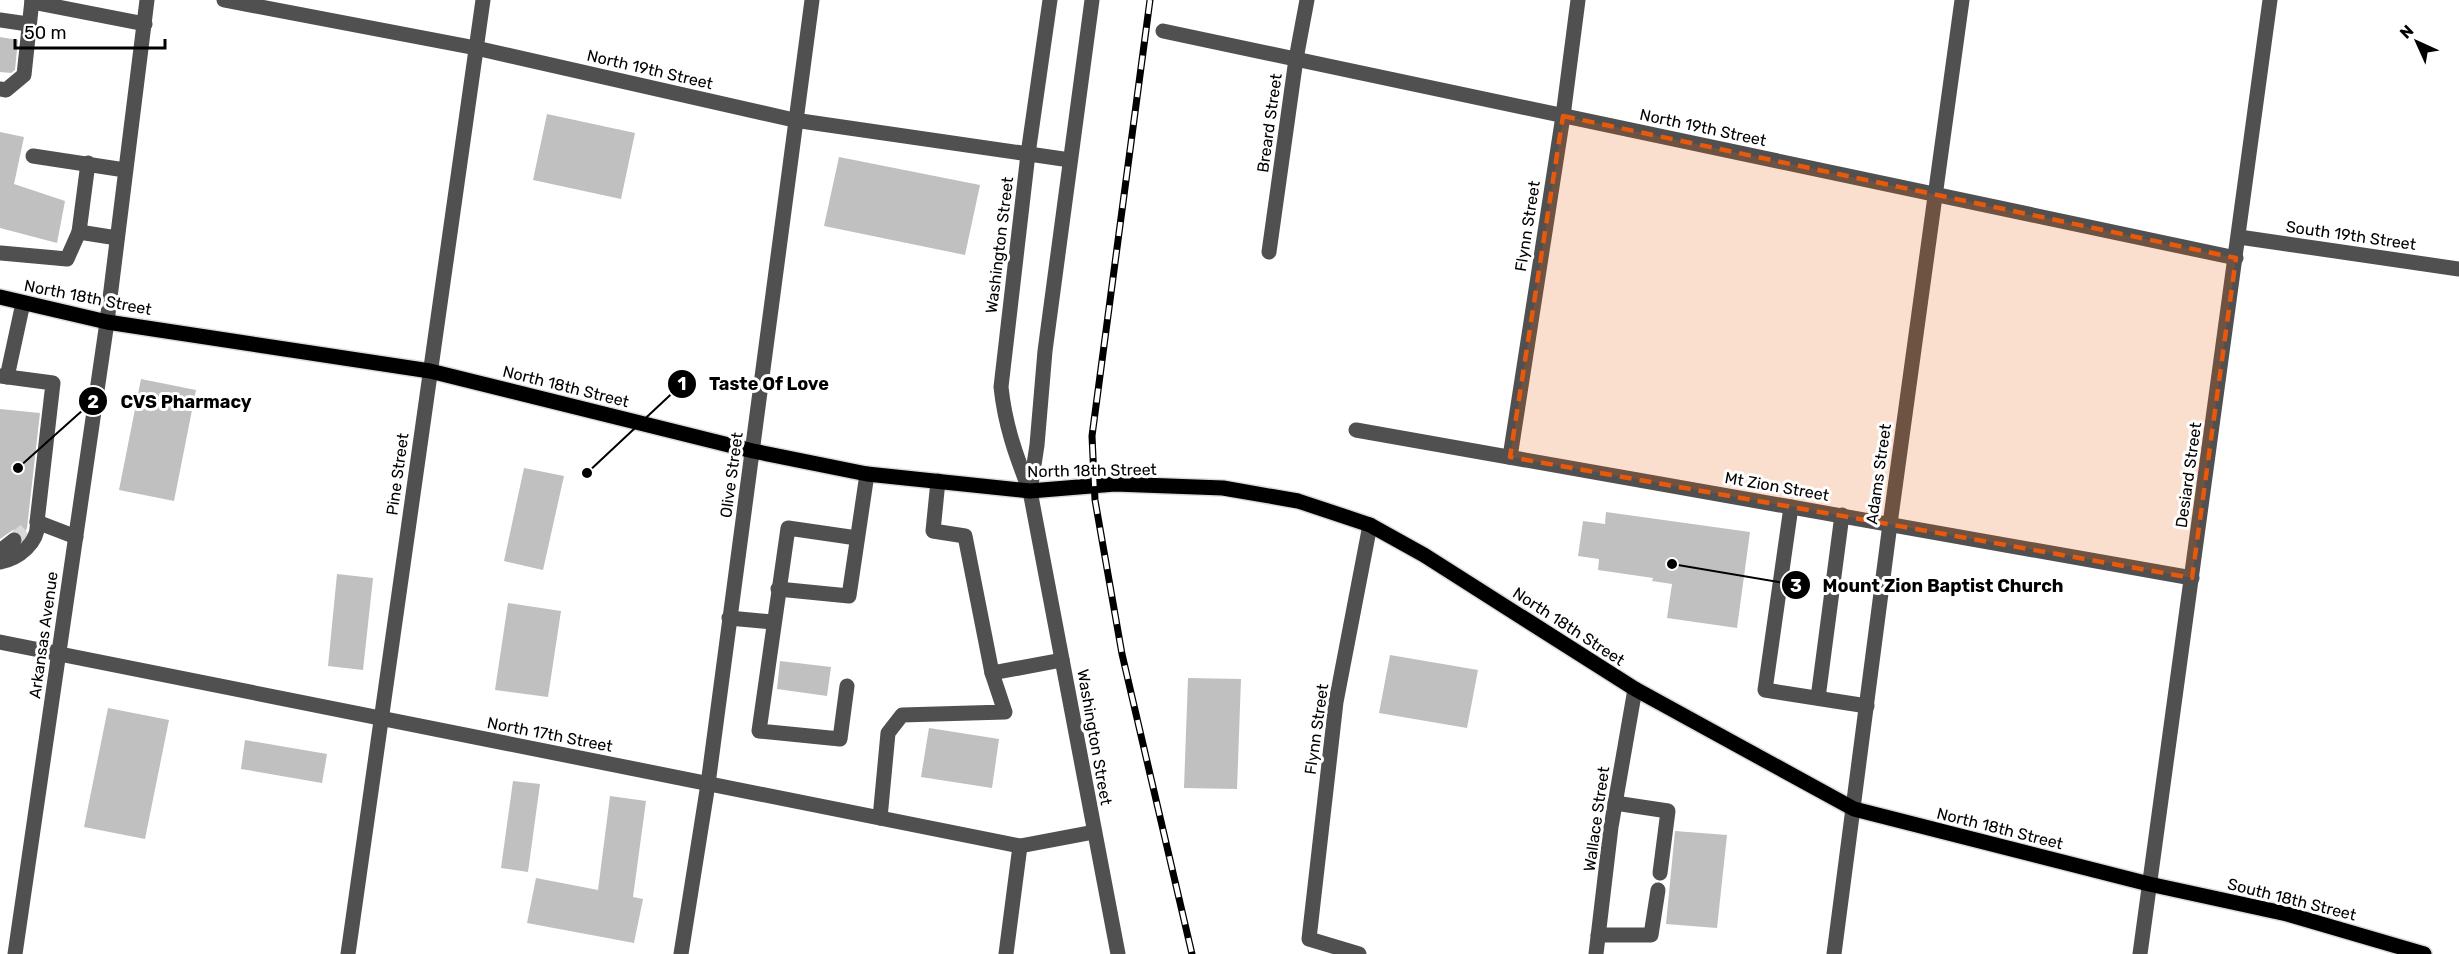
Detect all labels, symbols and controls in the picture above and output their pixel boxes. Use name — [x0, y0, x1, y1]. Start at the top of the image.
scale bar — [15, 12, 165, 50]
north arrow — [2387, 12, 2447, 72]
text: N — [2396, 21, 2418, 43]
text: 50 m — [24, 22, 67, 44]
street label: North 19th Street — [585, 46, 715, 93]
street label: Breard Street — [1253, 72, 1286, 174]
street label: North 19th Street — [1638, 105, 1768, 150]
street label: Washington Street — [982, 176, 1017, 315]
street label: Flynn Street — [1511, 179, 1544, 273]
street label: South 19th Street — [2285, 217, 2417, 254]
street label: North 18th Street — [23, 276, 153, 319]
street label: North 18th Street — [501, 362, 631, 411]
callout: Taste Of Love — [667, 366, 842, 402]
text: 1 — [678, 373, 686, 395]
text: Taste Of Love — [709, 373, 829, 395]
callout: CVS Pharmacy — [78, 383, 263, 419]
text: 2 — [87, 391, 99, 413]
text: CVS Pharmacy — [121, 391, 252, 413]
street label: Desiard Street — [2172, 421, 2205, 529]
street label: Adams Street — [1862, 422, 1895, 526]
street label: Olive Street — [716, 431, 747, 519]
street label: Pine Street — [382, 432, 413, 516]
street label: North 18th Street — [1027, 460, 1157, 481]
street label: Mt Zion Street — [1723, 468, 1830, 505]
callout: Mount Zion Baptist Church — [1781, 567, 2076, 603]
street label: Arkansas Avenue — [25, 570, 62, 700]
text: 3 — [1790, 575, 1802, 597]
text: Mount Zion Baptist Church — [1823, 575, 2064, 597]
street label: North 18th Street — [1509, 583, 1628, 670]
street label: Washington Street — [1073, 668, 1116, 807]
street label: Flynn Street — [1301, 682, 1332, 776]
street label: North 17th Street — [485, 713, 614, 756]
street label: Wallace Street — [1580, 765, 1613, 873]
street label: North 18th Street — [1935, 804, 2065, 853]
street label: South 18th Street — [2226, 874, 2358, 925]

